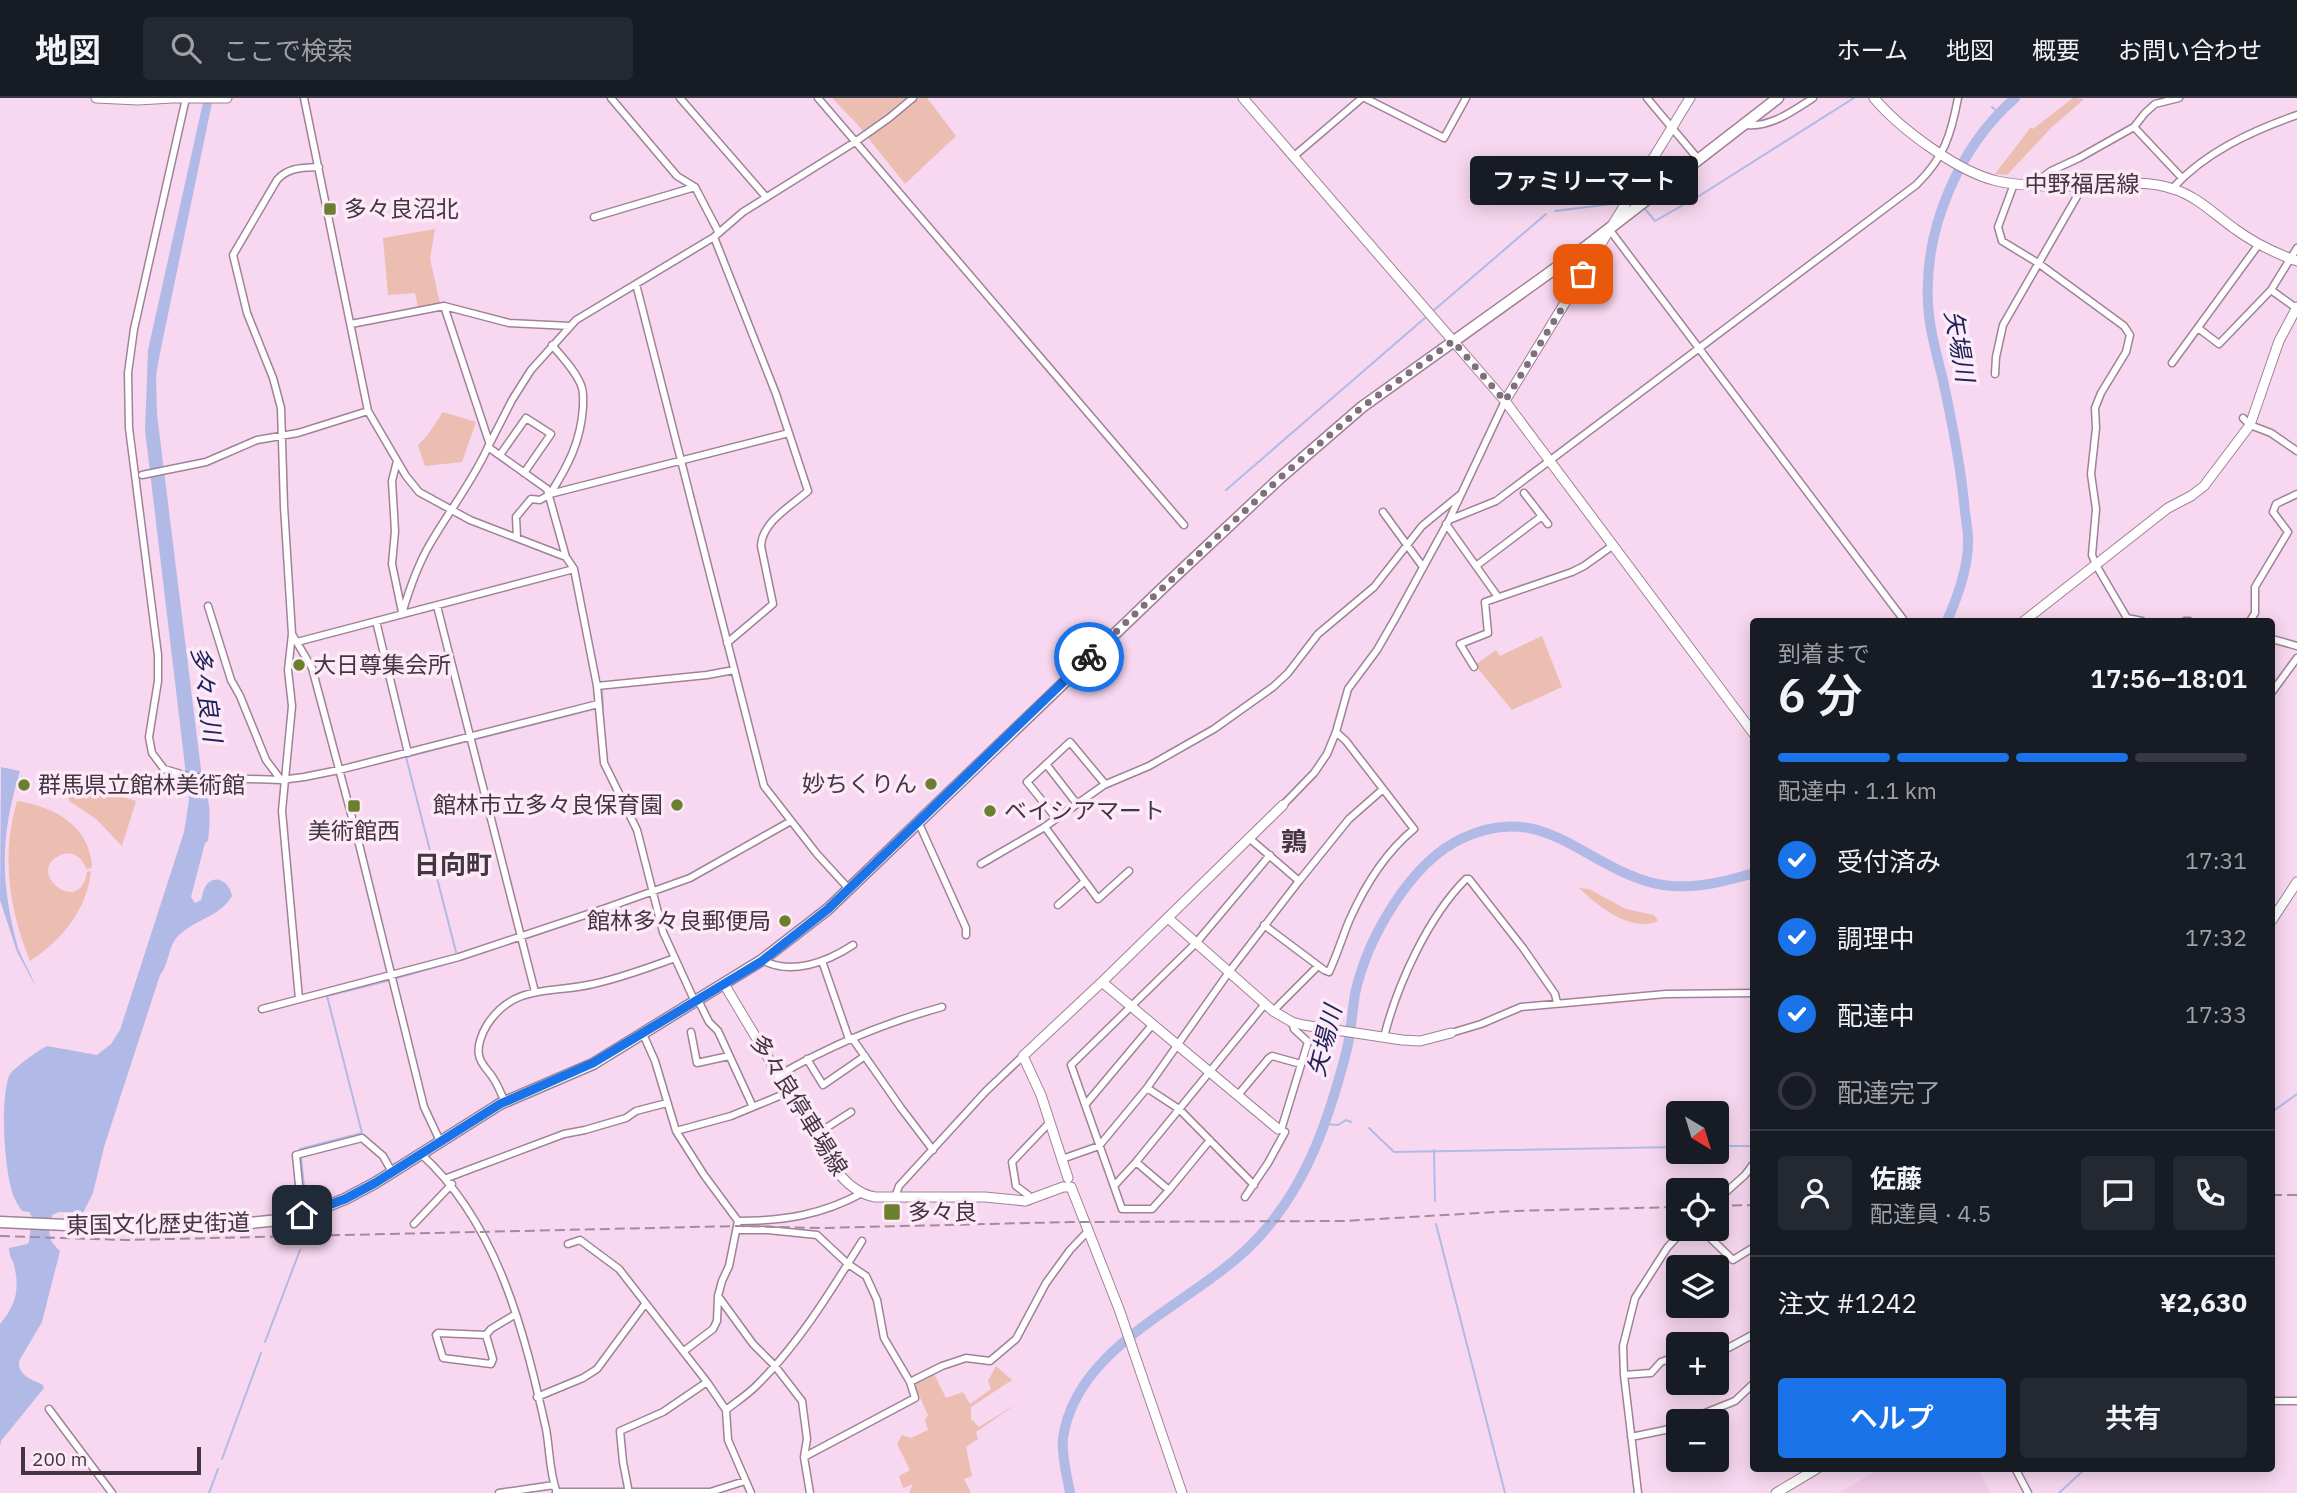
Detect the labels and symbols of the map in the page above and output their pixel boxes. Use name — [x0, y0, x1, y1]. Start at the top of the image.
callout: ファミリーマート — [1469, 155, 1697, 204]
street label: 中野福居線 — [2025, 168, 2140, 198]
place label: 多々良沼北 — [344, 193, 459, 223]
marker: 多々良沼北 — [322, 201, 338, 217]
pin — [1553, 244, 1613, 304]
water label: 矢場川 — [1938, 308, 1983, 387]
courier — [1054, 622, 1124, 692]
water label: 多々良川 — [184, 644, 230, 747]
place label: 大日尊集会所 — [313, 649, 451, 679]
marker: 大日尊集会所 — [291, 657, 307, 673]
place label: 妙ちくりん — [802, 768, 917, 798]
place label: 群馬県立館林美術館 — [38, 769, 245, 799]
marker: 妙ちくりん — [923, 776, 939, 792]
marker: 群馬県立館林美術館 — [16, 777, 32, 793]
place label: 館林市立多々良保育園 — [433, 789, 663, 819]
place label: ベイシアマート — [1004, 795, 1165, 825]
marker: 館林市立多々良保育園 — [669, 797, 685, 813]
marker: 美術館西 — [346, 798, 362, 814]
marker: ベイシアマート — [982, 803, 998, 819]
place label: 美術館西 — [308, 815, 400, 845]
district label: 鶉 — [1281, 824, 1307, 858]
district label: 日向町 — [414, 847, 492, 881]
place label: 館林多々良郵便局 — [587, 905, 771, 935]
marker: 館林多々良郵便局 — [777, 913, 793, 929]
water label: 矢場川 — [1300, 999, 1349, 1080]
street label: 多々良停車場線 — [744, 1028, 855, 1181]
north arrow — [1666, 1101, 1729, 1164]
pin — [272, 1185, 332, 1245]
place label: 多々良 — [908, 1196, 977, 1226]
marker: 多々良 — [882, 1202, 902, 1222]
street label: 東国文化歴史街道 — [66, 1206, 250, 1240]
scale bar — [21, 1444, 201, 1476]

